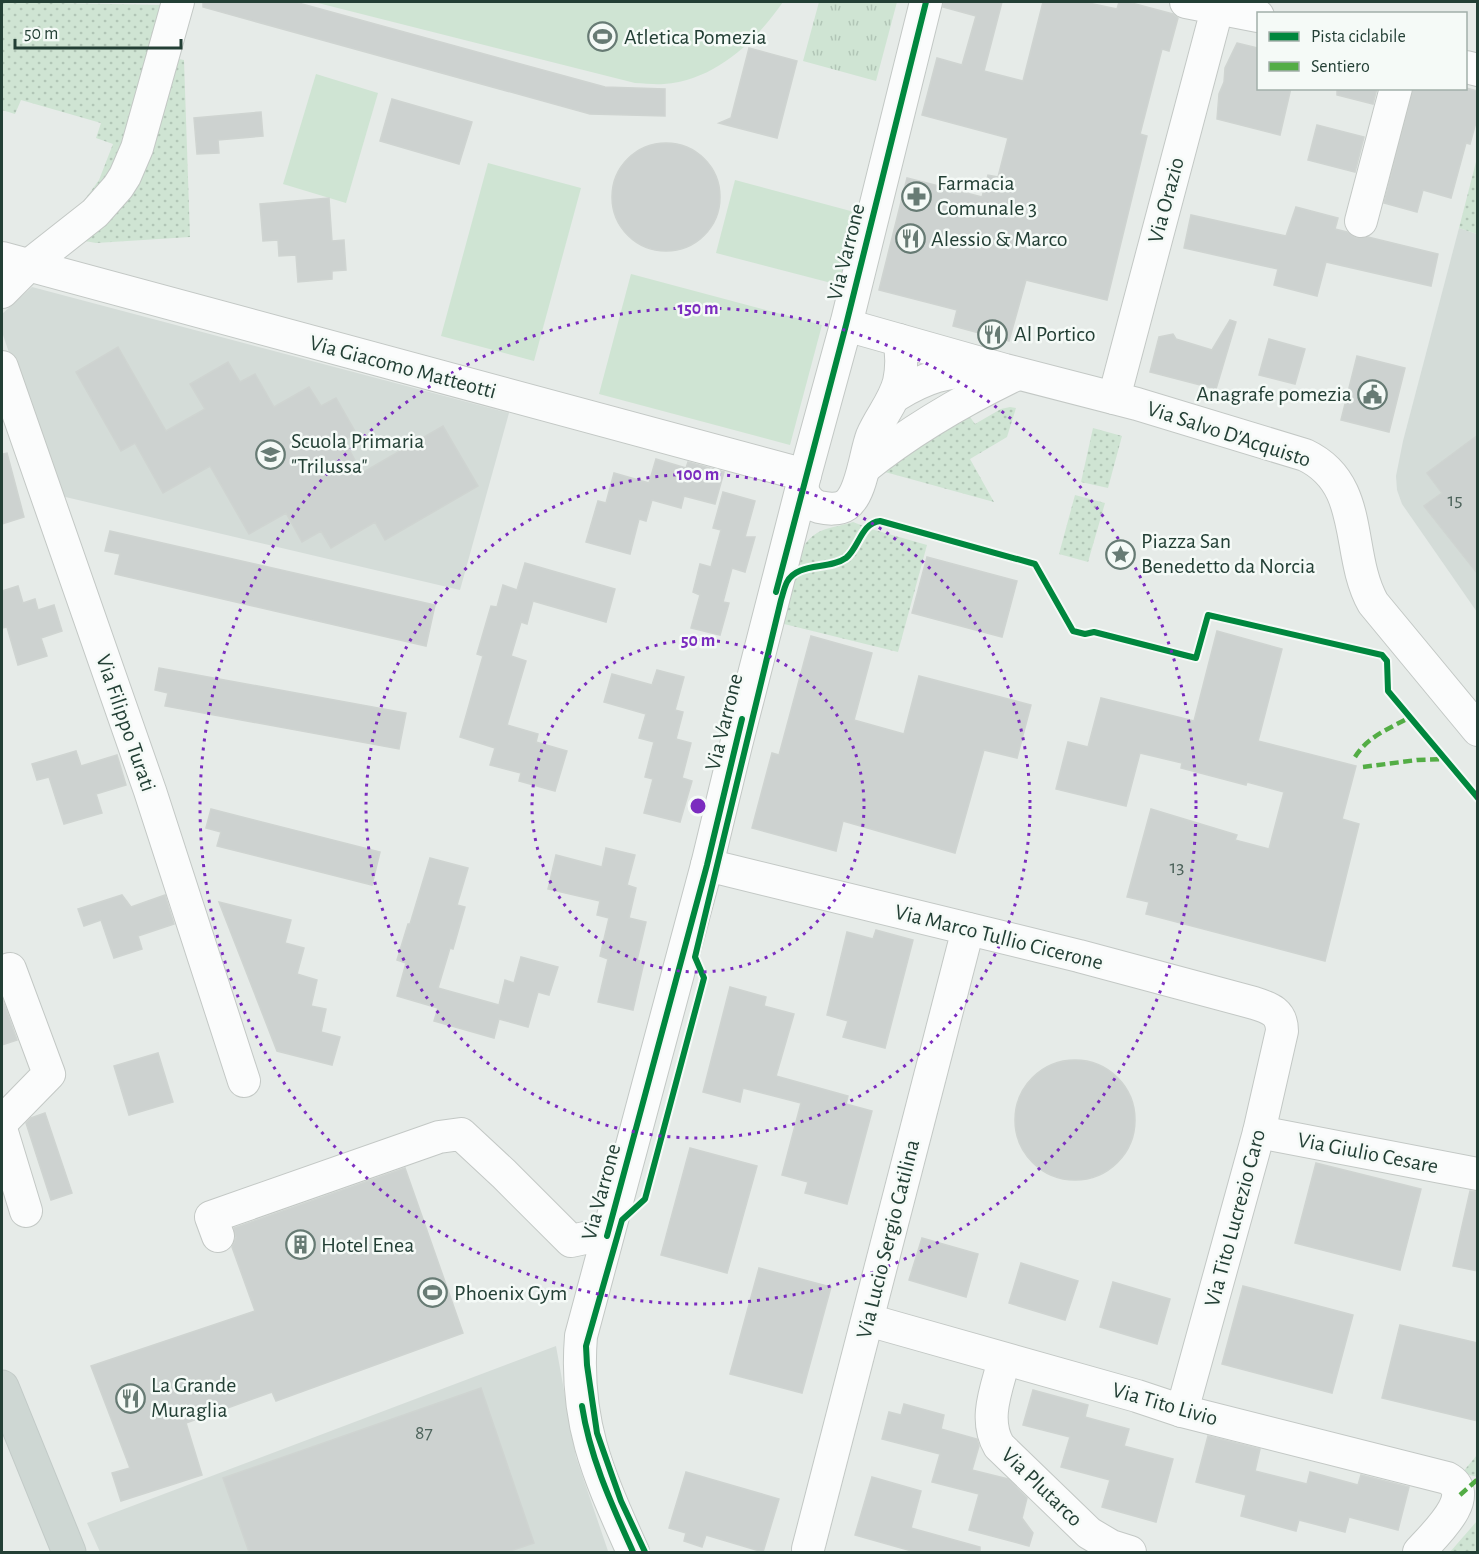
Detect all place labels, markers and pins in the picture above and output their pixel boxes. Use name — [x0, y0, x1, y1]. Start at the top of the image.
sports icon: Atletica Pomezia — [587, 21, 619, 53]
place label: Atletica Pomezia — [624, 26, 767, 48]
place label: Farmacia Comunale 3 — [937, 172, 1037, 219]
pharmacy icon: Farmacia Comunale 3 — [900, 180, 932, 212]
restaurant icon: Alessio & Marco — [894, 223, 926, 255]
place label: Alessio & Marco — [931, 228, 1068, 250]
restaurant icon: Al Portico — [977, 318, 1009, 350]
place label: Al Portico — [1014, 323, 1096, 345]
public building icon: Anagrafe pomezia — [1357, 378, 1389, 410]
place label: Anagrafe pomezia — [1196, 383, 1352, 405]
place label: Scuola Primaria "Trilussa" — [291, 430, 424, 477]
school or university icon: Scuola Primaria "Trilussa" — [254, 438, 286, 470]
place label: Piazza San Benedetto da Norcia — [1141, 530, 1315, 577]
place icon: Piazza San Benedetto da Norcia — [1104, 538, 1136, 570]
centre of rings — [688, 796, 708, 816]
building icon: Hotel Enea — [284, 1229, 316, 1261]
place label: Hotel Enea — [321, 1234, 414, 1256]
sports icon: Phoenix Gym — [417, 1277, 449, 1309]
place label: Phoenix Gym — [454, 1282, 567, 1304]
place label: La Grande Muraglia — [151, 1374, 236, 1421]
restaurant icon: La Grande Muraglia — [114, 1382, 146, 1414]

